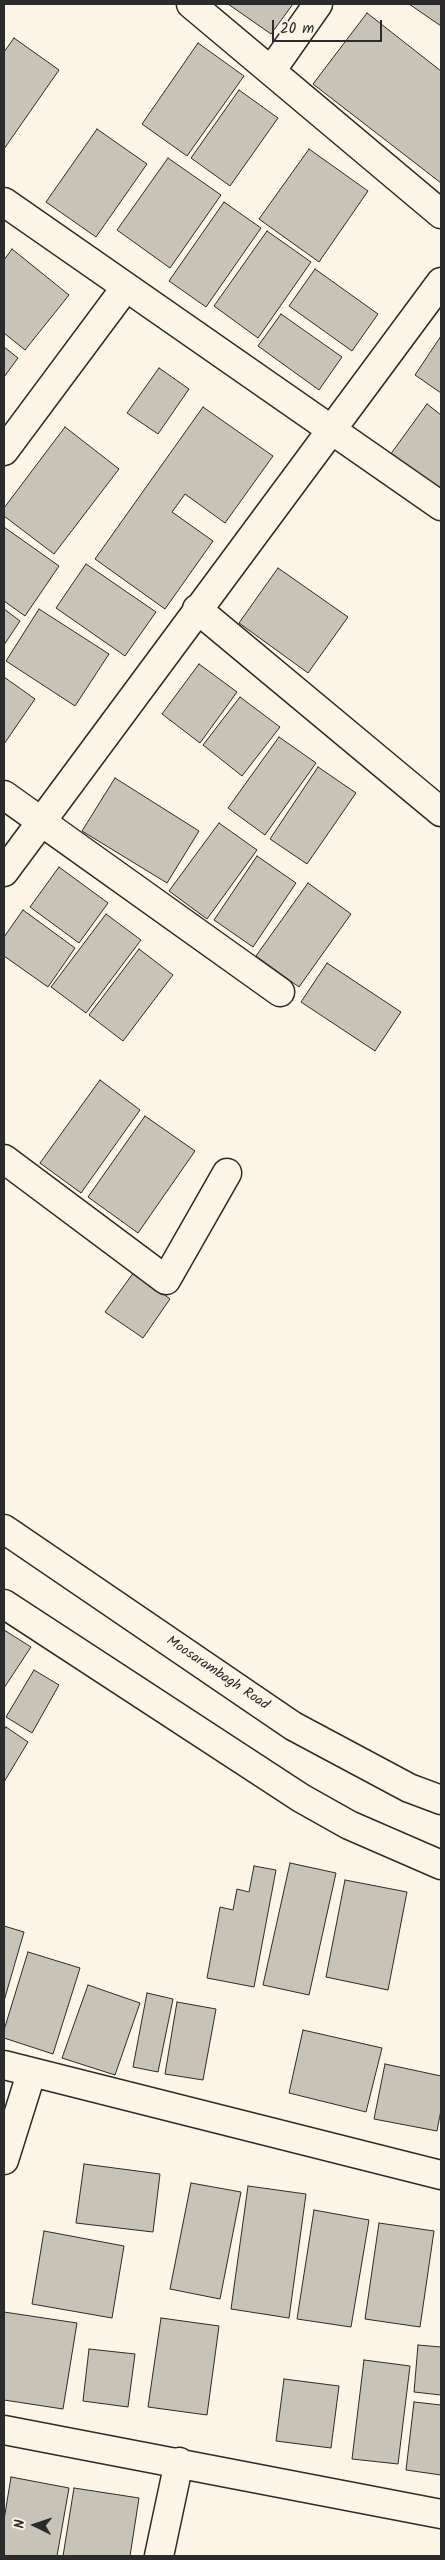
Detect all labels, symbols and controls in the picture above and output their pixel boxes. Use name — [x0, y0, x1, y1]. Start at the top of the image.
scale bar — [275, 10, 385, 42]
text: 20 m — [280, 17, 314, 41]
street label: Moosarambagh Road — [162, 1633, 272, 1715]
north arrow — [10, 2500, 60, 2550]
text: N — [9, 2519, 31, 2529]

